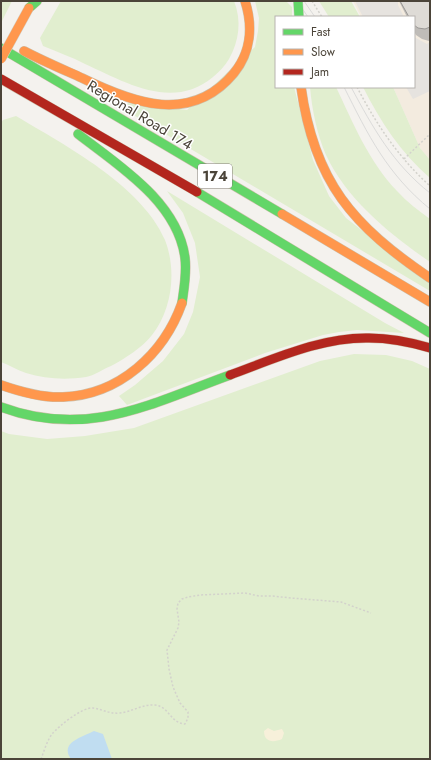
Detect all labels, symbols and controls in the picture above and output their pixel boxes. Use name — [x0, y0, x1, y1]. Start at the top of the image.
legend — [275, 16, 415, 88]
text: Fast — [311, 23, 330, 41]
text: Slow — [311, 43, 336, 61]
text: Jam — [309, 63, 329, 81]
street label: Regional Road 174 — [83, 75, 197, 155]
road number: 174 — [198, 164, 232, 188]

